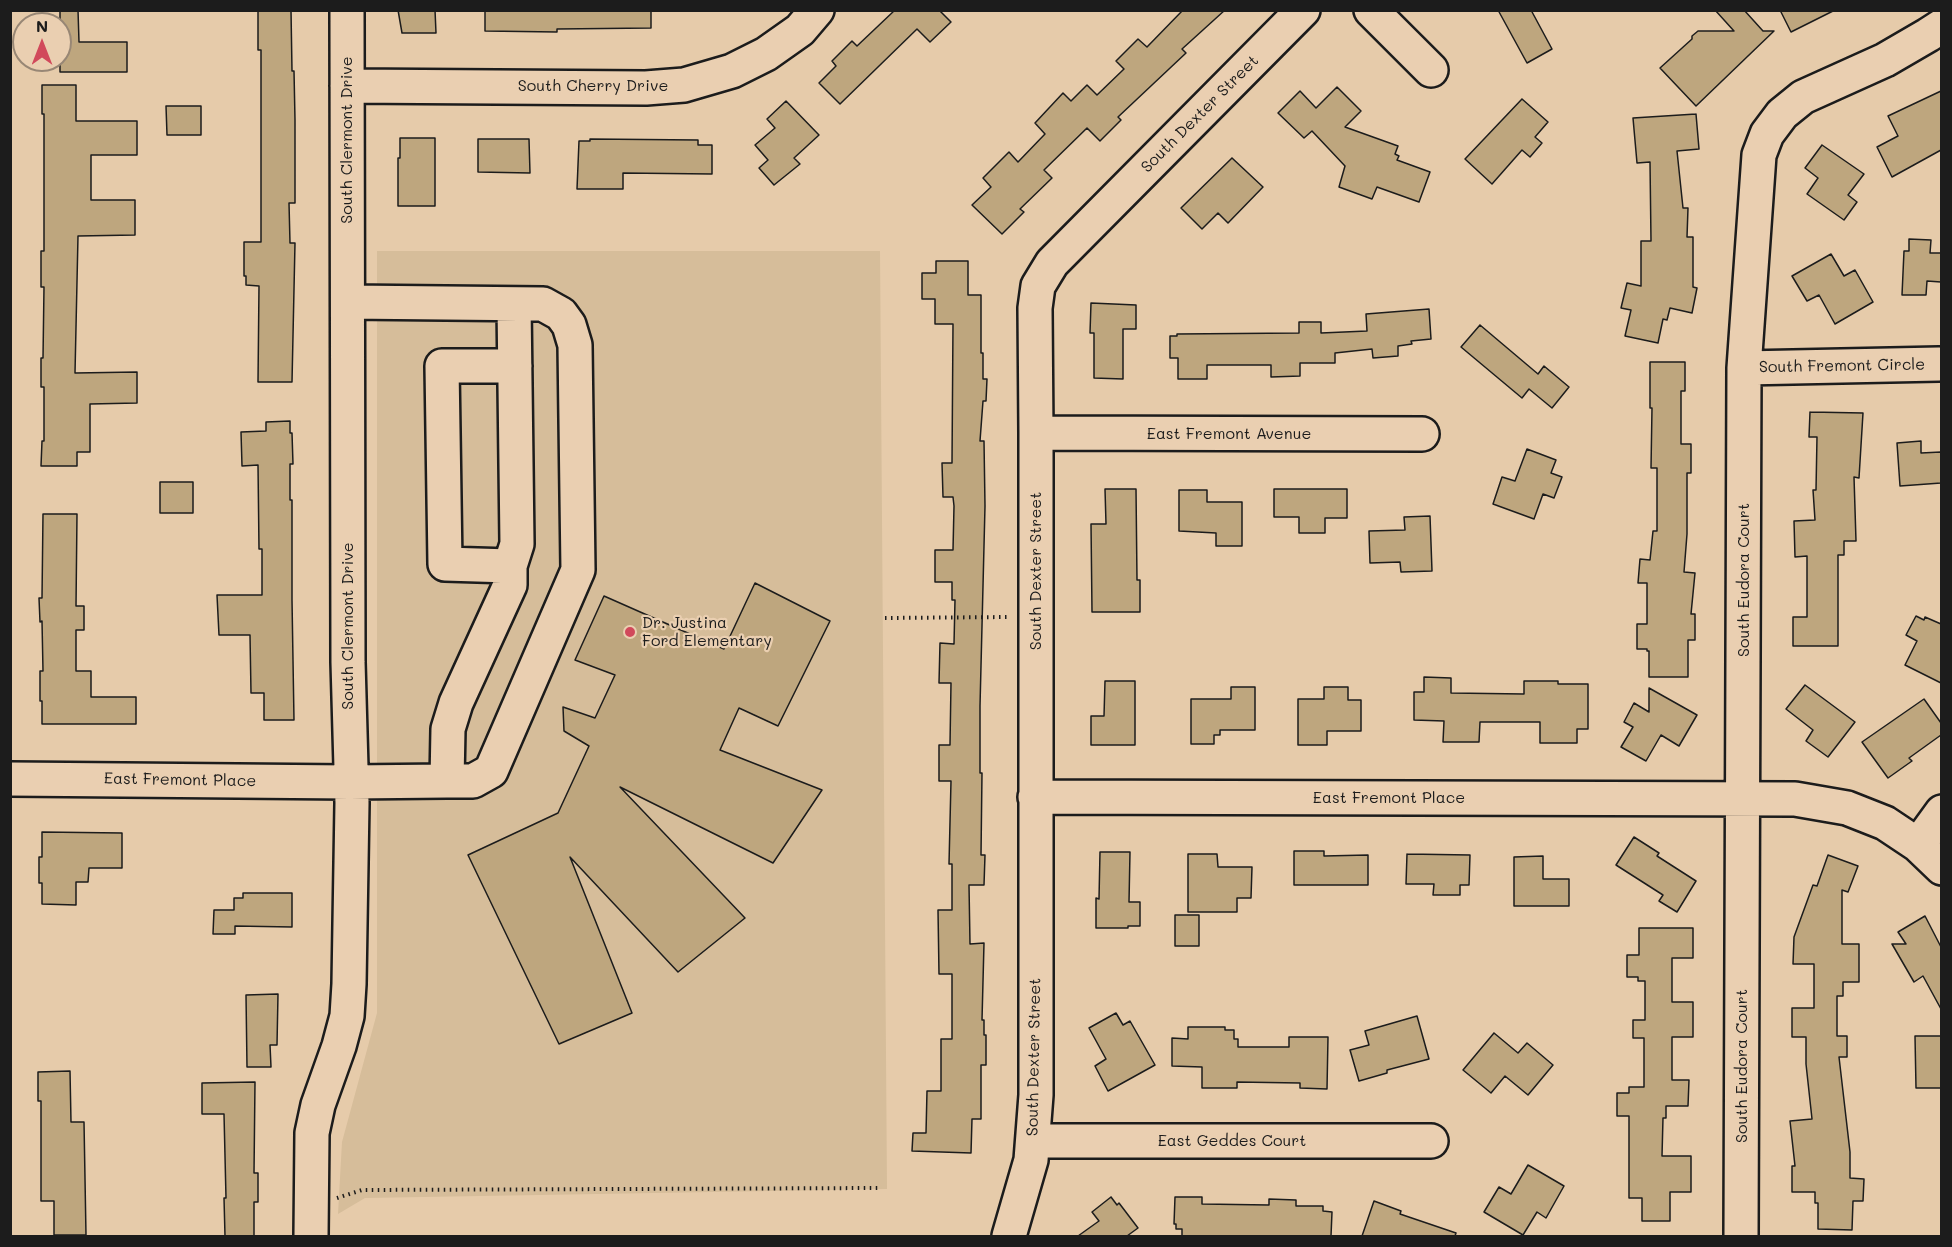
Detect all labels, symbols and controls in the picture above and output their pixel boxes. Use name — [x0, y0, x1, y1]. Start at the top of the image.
north arrow — [12, 12, 72, 72]
text: N — [36, 15, 48, 36]
street label: South Dexter Street — [1137, 51, 1263, 177]
street label: South Clermont Drive — [337, 56, 357, 224]
street label: South Cherry Drive — [518, 76, 668, 96]
street label: South Fremont Circle — [1759, 355, 1925, 377]
street label: East Fremont Avenue — [1147, 424, 1311, 444]
street label: South Dexter Street — [1026, 492, 1046, 650]
street label: South Eudora Court — [1734, 503, 1754, 657]
street label: South Clermont Drive — [338, 542, 358, 710]
place label: Dr. Justina Ford Elementary — [642, 613, 772, 651]
marker: Dr. Justina Ford Elementary — [623, 625, 637, 639]
street label: East Fremont Place — [104, 769, 256, 791]
street label: East Fremont Place — [1313, 788, 1465, 808]
street label: South Dexter Street — [1023, 978, 1045, 1136]
street label: South Eudora Court — [1732, 989, 1752, 1143]
street label: East Geddes Court — [1158, 1131, 1306, 1151]

